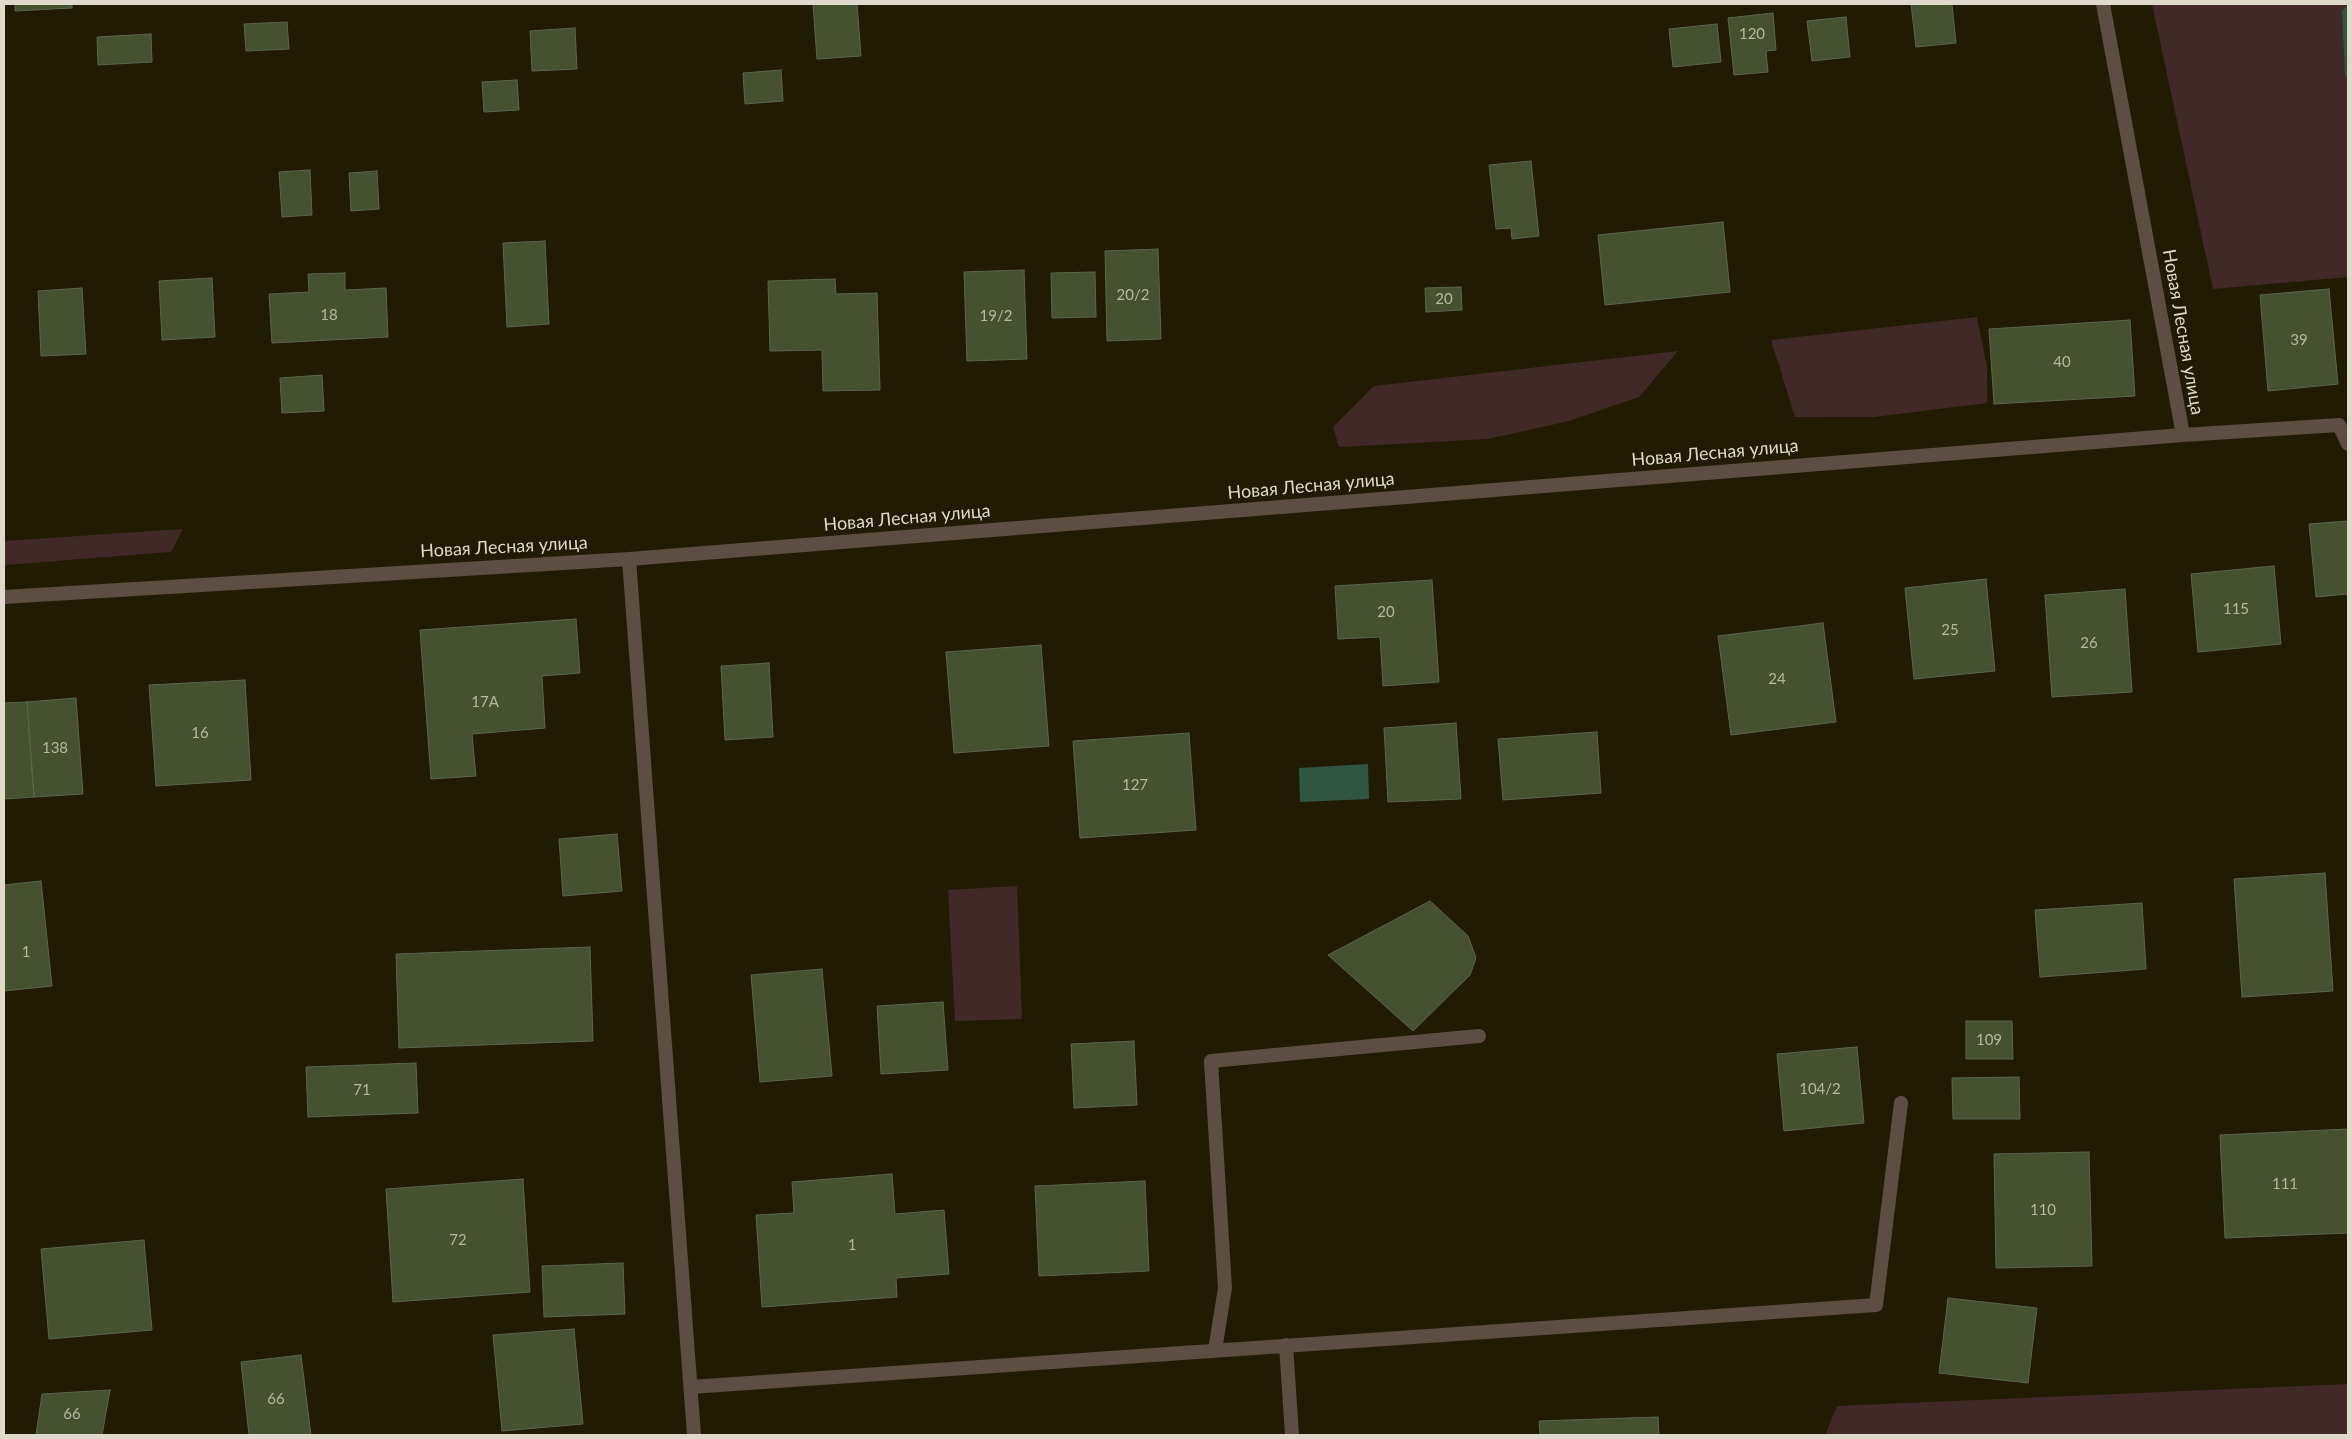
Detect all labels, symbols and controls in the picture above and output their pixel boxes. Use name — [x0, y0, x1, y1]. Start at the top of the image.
house number: 120 — [1739, 25, 1765, 43]
street label: Новая Лесная улица — [2158, 248, 2208, 416]
house number: 20/2 — [1117, 286, 1149, 304]
house number: 20 — [1435, 290, 1453, 308]
house number: 18 — [320, 306, 338, 324]
house number: 19/2 — [980, 307, 1012, 325]
house number: 39 — [2290, 331, 2308, 349]
house number: 40 — [2053, 353, 2071, 371]
street label: Новая Лесная улица — [1631, 435, 1799, 471]
street label: Новая Лесная улица — [1227, 468, 1395, 504]
street label: Новая Лесная улица — [823, 500, 991, 536]
street label: Новая Лесная улица — [420, 532, 588, 562]
house number: 115 — [2223, 600, 2249, 618]
house number: 20 — [1377, 603, 1395, 621]
house number: 25 — [1941, 621, 1959, 639]
house number: 26 — [2080, 634, 2098, 652]
house number: 24 — [1768, 670, 1786, 688]
house number: 17А — [471, 693, 499, 711]
house number: 16 — [191, 724, 209, 742]
house number: 138 — [42, 739, 68, 757]
house number: 127 — [1122, 776, 1148, 794]
house number: 1 — [22, 943, 30, 961]
house number: 109 — [1976, 1031, 2002, 1049]
house number: 104/2 — [1799, 1080, 1841, 1098]
house number: 71 — [353, 1081, 371, 1099]
house number: 111 — [2272, 1175, 2298, 1193]
house number: 110 — [2030, 1201, 2056, 1219]
house number: 72 — [449, 1231, 467, 1249]
house number: 1 — [848, 1236, 856, 1254]
house number: 66 — [267, 1390, 285, 1408]
house number: 66 — [63, 1405, 81, 1423]

